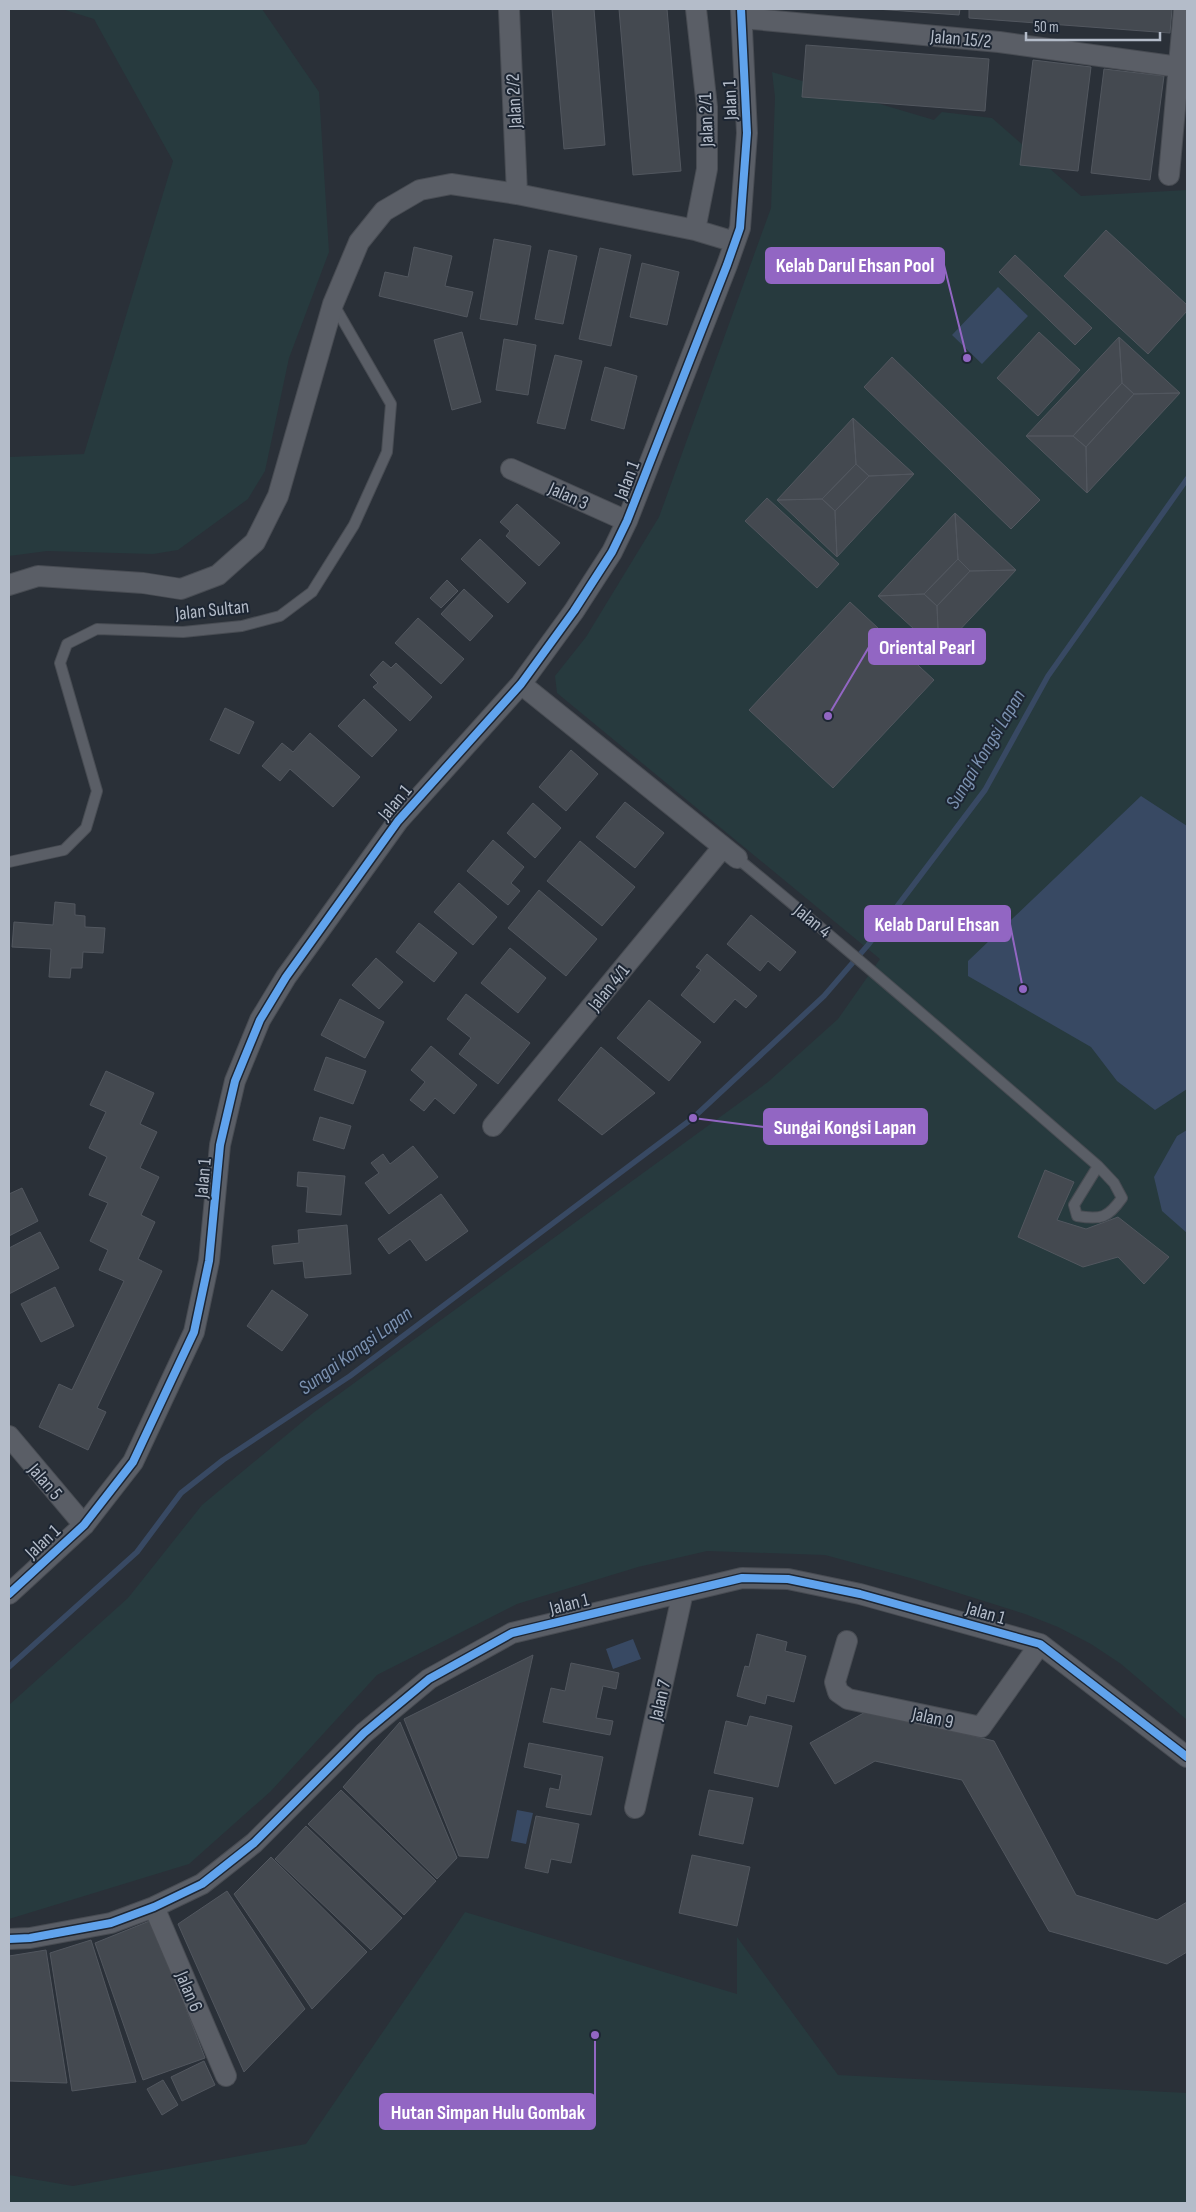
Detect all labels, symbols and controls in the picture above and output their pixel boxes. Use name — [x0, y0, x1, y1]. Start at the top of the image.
scale bar — [1026, 10, 1160, 42]
text: 50 m — [1034, 18, 1059, 37]
street label: Jalan 15/2 — [929, 25, 992, 54]
street label: Jalan 2/2 — [502, 73, 527, 130]
street label: Jalan 1 — [718, 79, 743, 121]
street label: Jalan 2/1 — [694, 92, 719, 148]
callout: Kelab Darul Ehsan Pool — [766, 248, 944, 283]
text: Kelab Darul Ehsan Pool — [776, 254, 934, 278]
street label: Jalan 1 — [609, 457, 645, 504]
street label: Jalan 3 — [544, 477, 592, 515]
street label: Jalan Sultan — [173, 595, 250, 626]
callout: Oriental Pearl — [869, 629, 985, 664]
text: Oriental Pearl — [879, 636, 975, 660]
water label: Sungai Kongsi Lapan — [941, 686, 1031, 813]
street label: Jalan 1 — [373, 780, 417, 826]
street label: Jalan 4 — [788, 899, 835, 943]
callout: Kelab Darul Ehsan — [865, 906, 1010, 941]
text: Kelab Darul Ehsan — [875, 913, 999, 937]
street label: Jalan 4/1 — [583, 960, 635, 1017]
callout: Sungai Kongsi Lapan — [764, 1109, 927, 1144]
text: Sungai Kongsi Lapan — [774, 1116, 916, 1140]
street label: Jalan 1 — [190, 1157, 217, 1200]
water label: Sungai Kongsi Lapan — [294, 1302, 417, 1400]
street label: Jalan 5 — [22, 1458, 67, 1505]
street label: Jalan 1 — [20, 1520, 66, 1565]
street label: Jalan 1 — [546, 1588, 592, 1621]
street label: Jalan 1 — [962, 1597, 1008, 1630]
street label: Jalan 7 — [644, 1677, 676, 1724]
street label: Jalan 9 — [909, 1703, 955, 1734]
street label: Jalan 6 — [170, 1967, 207, 2015]
callout: Hutan Simpan Hulu Gombak — [380, 2094, 595, 2129]
text: Hutan Simpan Hulu Gombak — [391, 2101, 586, 2125]

